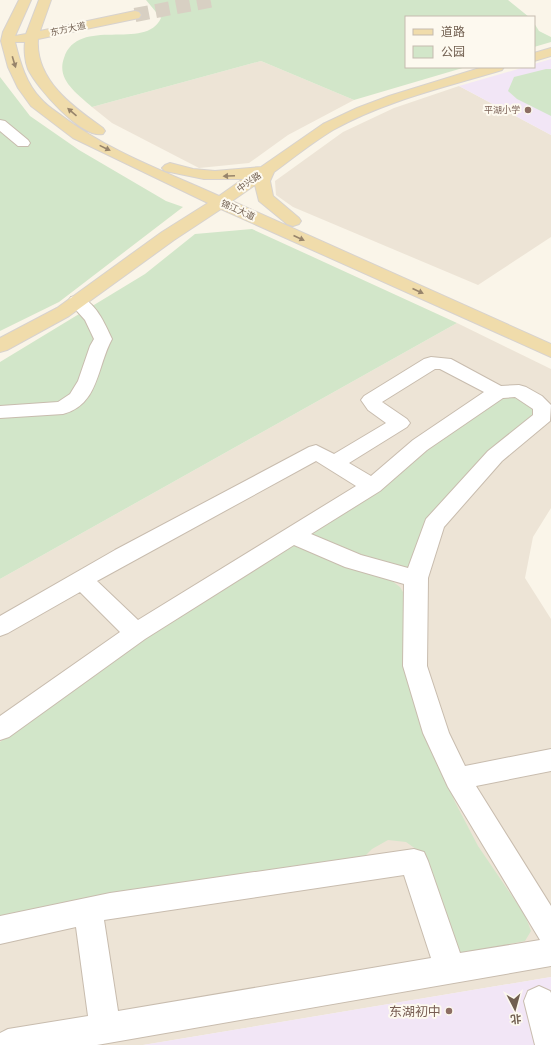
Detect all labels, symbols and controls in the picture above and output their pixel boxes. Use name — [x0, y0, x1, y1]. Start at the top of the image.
legend — [405, 16, 535, 68]
street label: 东方大道 — [49, 20, 87, 38]
text: 道路 — [441, 25, 465, 39]
text: 公园 — [441, 45, 465, 59]
one-way arrow — [11, 56, 17, 68]
place label: 平湖小学 — [484, 105, 520, 115]
marker: 平湖小学 — [523, 105, 533, 115]
one-way arrow — [67, 107, 77, 117]
one-way arrow — [99, 145, 111, 151]
street label: 中兴路 — [235, 170, 263, 194]
one-way arrow — [223, 173, 235, 180]
street label: 锦江大道 — [220, 198, 256, 222]
one-way arrow — [294, 235, 305, 241]
one-way arrow — [412, 288, 423, 294]
north arrow — [495, 989, 535, 1029]
place label: 东湖初中 — [389, 1004, 441, 1019]
marker: 东湖初中 — [444, 1006, 454, 1016]
text: 北 — [510, 1012, 522, 1025]

